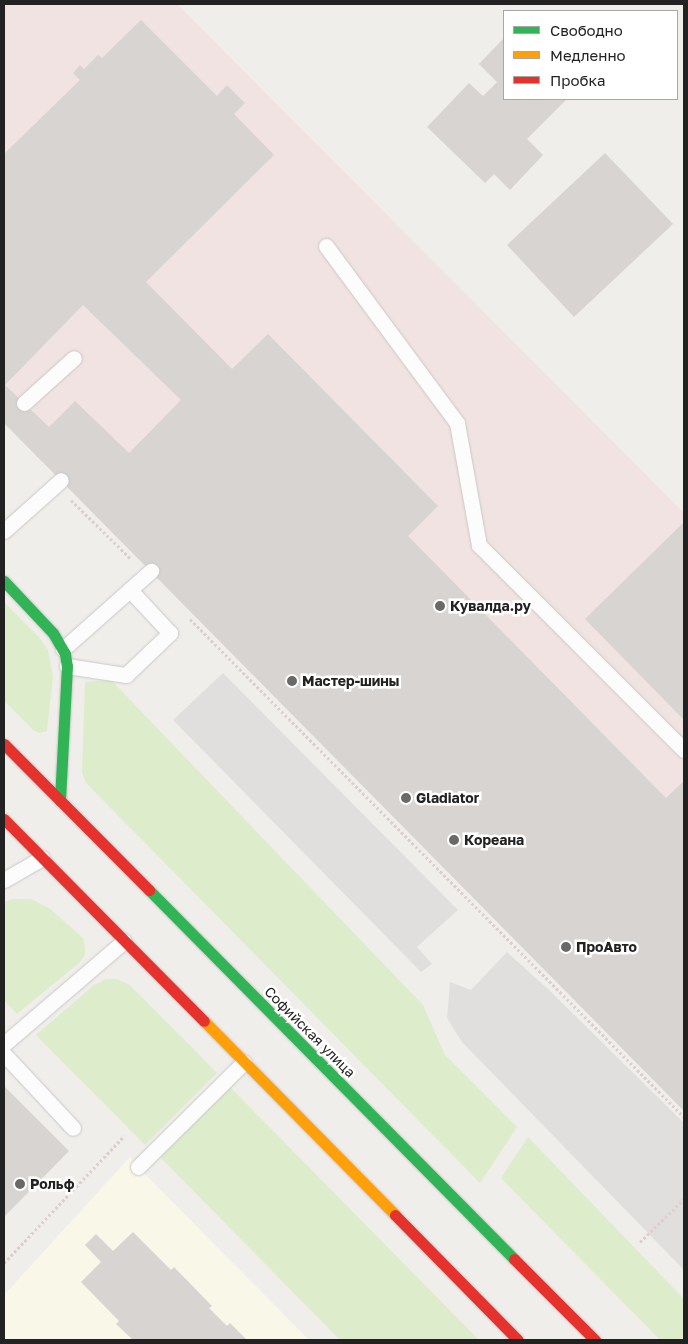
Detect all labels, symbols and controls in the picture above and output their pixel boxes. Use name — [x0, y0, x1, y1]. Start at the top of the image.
legend — [503, 10, 678, 100]
text: Свободно — [550, 21, 623, 39]
text: Медленно — [550, 46, 626, 64]
text: Пробка — [550, 71, 605, 89]
place label: Кувалда.ру — [450, 598, 531, 614]
marker: Кувалда.ру — [434, 600, 446, 612]
place label: Мастер-шины — [302, 673, 399, 689]
marker: Мастер-шины — [286, 675, 298, 687]
place label: Gladiator — [416, 790, 479, 806]
marker: Gladiator — [400, 792, 412, 804]
place label: Кореана — [464, 832, 524, 848]
marker: Кореана — [448, 834, 460, 846]
place label: ПроАвто — [576, 939, 637, 955]
marker: ПроАвто — [560, 941, 572, 953]
street label: Софийская улица — [261, 983, 359, 1081]
place label: Рольф — [30, 1176, 74, 1192]
marker: Рольф — [14, 1178, 26, 1190]

